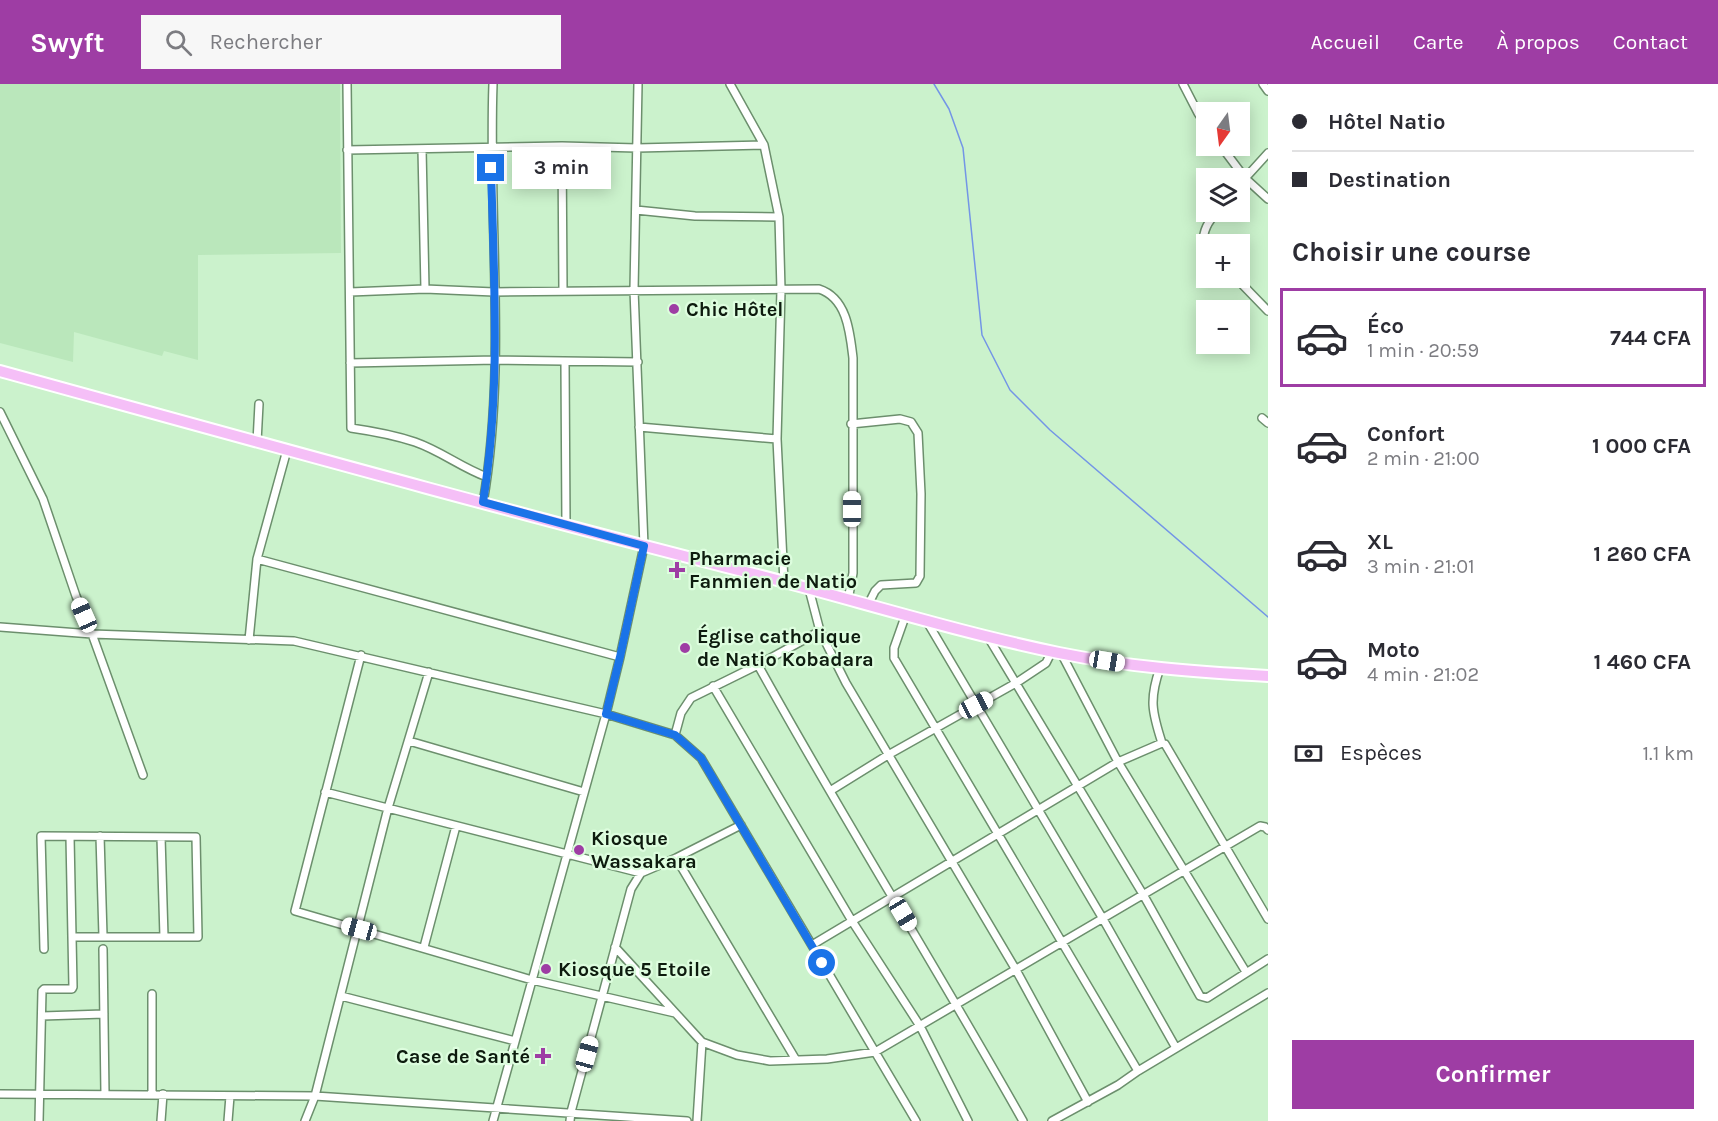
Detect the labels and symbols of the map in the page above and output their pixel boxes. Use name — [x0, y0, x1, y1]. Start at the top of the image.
north arrow — [1196, 102, 1250, 156]
callout: 3 min — [512, 147, 611, 189]
route end — [477, 154, 504, 181]
place label: Chic Hôtel — [686, 298, 783, 321]
marker: Chic Hôtel — [667, 302, 681, 316]
car — [843, 491, 861, 527]
place label: Pharmacie Fanmien de Natio — [689, 547, 857, 593]
marker: Pharmacie Fanmien de Natio — [670, 563, 684, 577]
car — [68, 595, 100, 635]
place label: Église catholique de Natio Kobadara — [697, 623, 874, 671]
marker: Église catholique de Natio Kobadara — [678, 641, 692, 655]
car — [1088, 649, 1126, 673]
car — [956, 689, 996, 721]
place label: Kiosque Wassakara — [591, 827, 697, 873]
marker: Kiosque Wassakara — [572, 843, 586, 857]
car — [886, 894, 920, 934]
car — [339, 916, 379, 942]
route start — [808, 949, 835, 976]
place label: Kiosque 5 Etoile — [558, 958, 711, 981]
marker: Kiosque 5 Etoile — [539, 962, 553, 976]
car — [574, 1034, 600, 1074]
place label: Case de Santé — [396, 1045, 530, 1068]
marker: Case de Santé — [534, 1047, 552, 1065]

